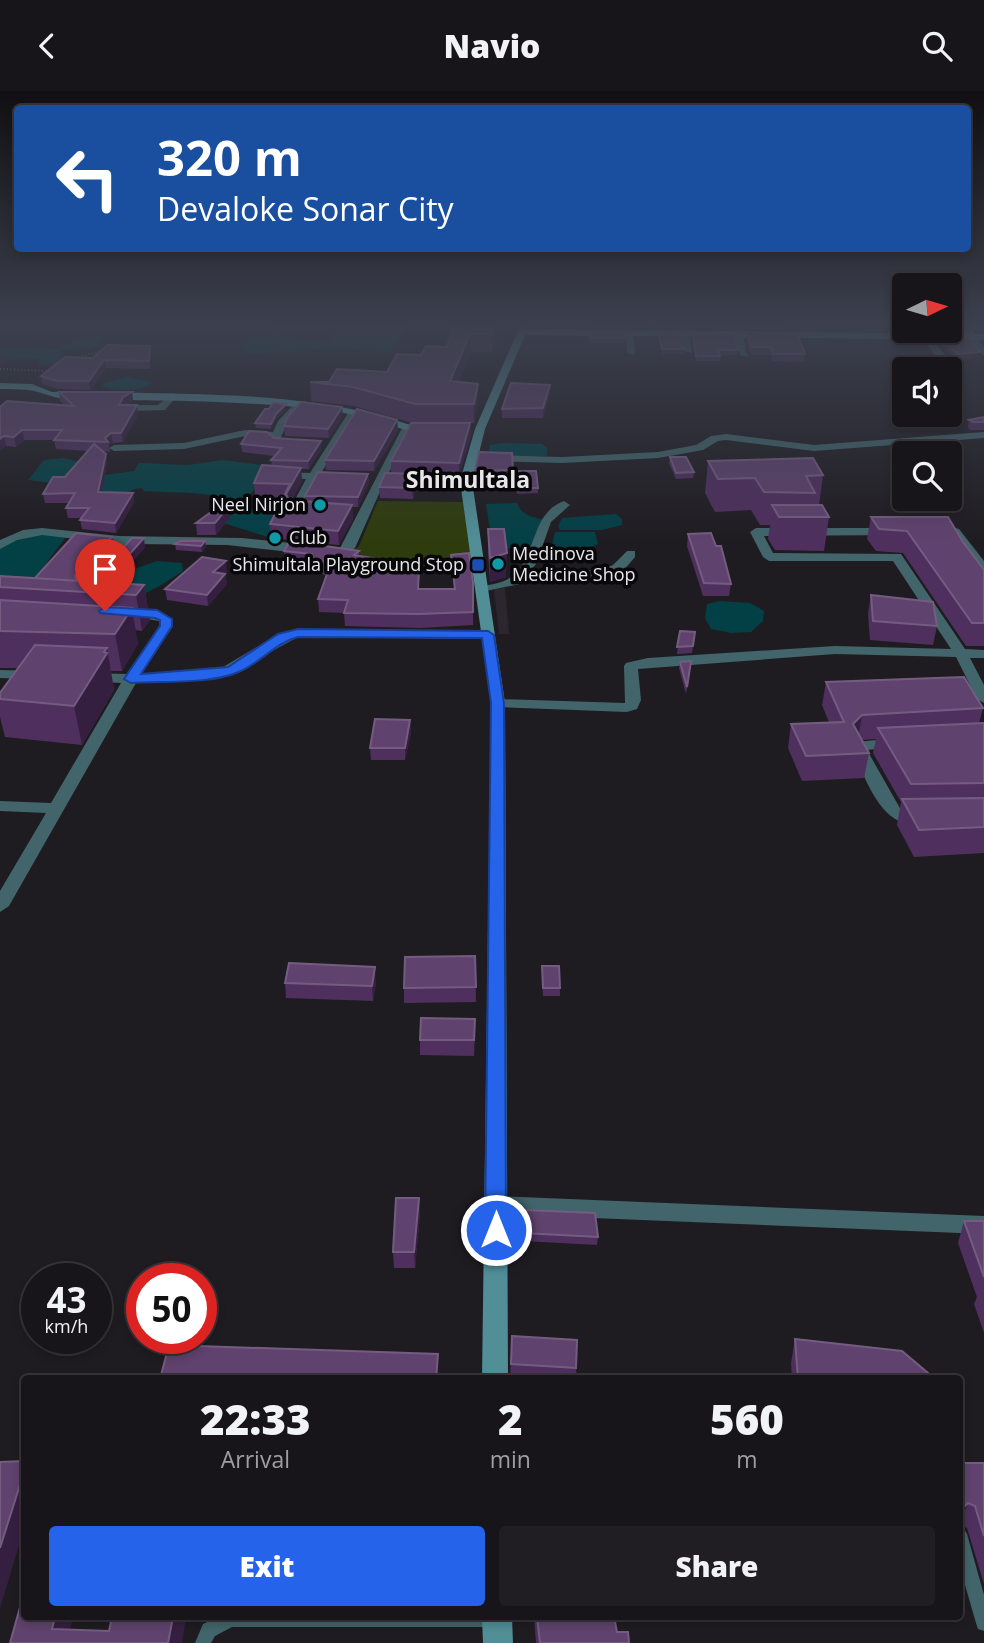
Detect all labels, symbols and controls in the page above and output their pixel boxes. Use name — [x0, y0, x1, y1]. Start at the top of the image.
text: Navio — [444, 24, 540, 67]
icon: back — [28, 27, 66, 65]
icon: search — [918, 27, 956, 65]
text: 320 m — [157, 124, 302, 190]
icon: left — [42, 133, 133, 224]
text: Devaloke Sonar City — [157, 187, 454, 230]
north arrow — [892, 273, 962, 343]
map controls — [892, 273, 962, 511]
button: sound — [892, 357, 962, 427]
button: search — [892, 441, 962, 511]
district label: Shimultala — [406, 463, 530, 495]
place label: Neel Nirjon — [211, 492, 306, 516]
marker: Neel Nirjon — [312, 497, 328, 513]
place label: Club — [289, 525, 327, 549]
marker: Club — [267, 530, 283, 546]
pin — [75, 539, 135, 611]
place label: Medinova Medicine Shop — [512, 541, 636, 586]
icon: arrive — [86, 550, 124, 588]
place label: Shimultala Playground Stop — [232, 552, 464, 576]
marker: Medinova Medicine Shop — [490, 556, 506, 572]
marker: Shimultala Playground Stop — [470, 557, 486, 573]
position arrow — [459, 1193, 533, 1267]
speed limit sign: 50 — [126, 1263, 217, 1354]
text: 43 — [46, 1276, 87, 1323]
text: km/h — [45, 1314, 88, 1338]
text: 22:33 — [200, 1390, 311, 1447]
text: 2 — [498, 1390, 523, 1447]
text: 560 — [710, 1390, 784, 1447]
text: Arrival — [221, 1443, 290, 1475]
text: min — [490, 1443, 531, 1475]
text: m — [736, 1443, 758, 1475]
button: Exit — [49, 1526, 485, 1606]
button: Share — [499, 1526, 935, 1606]

